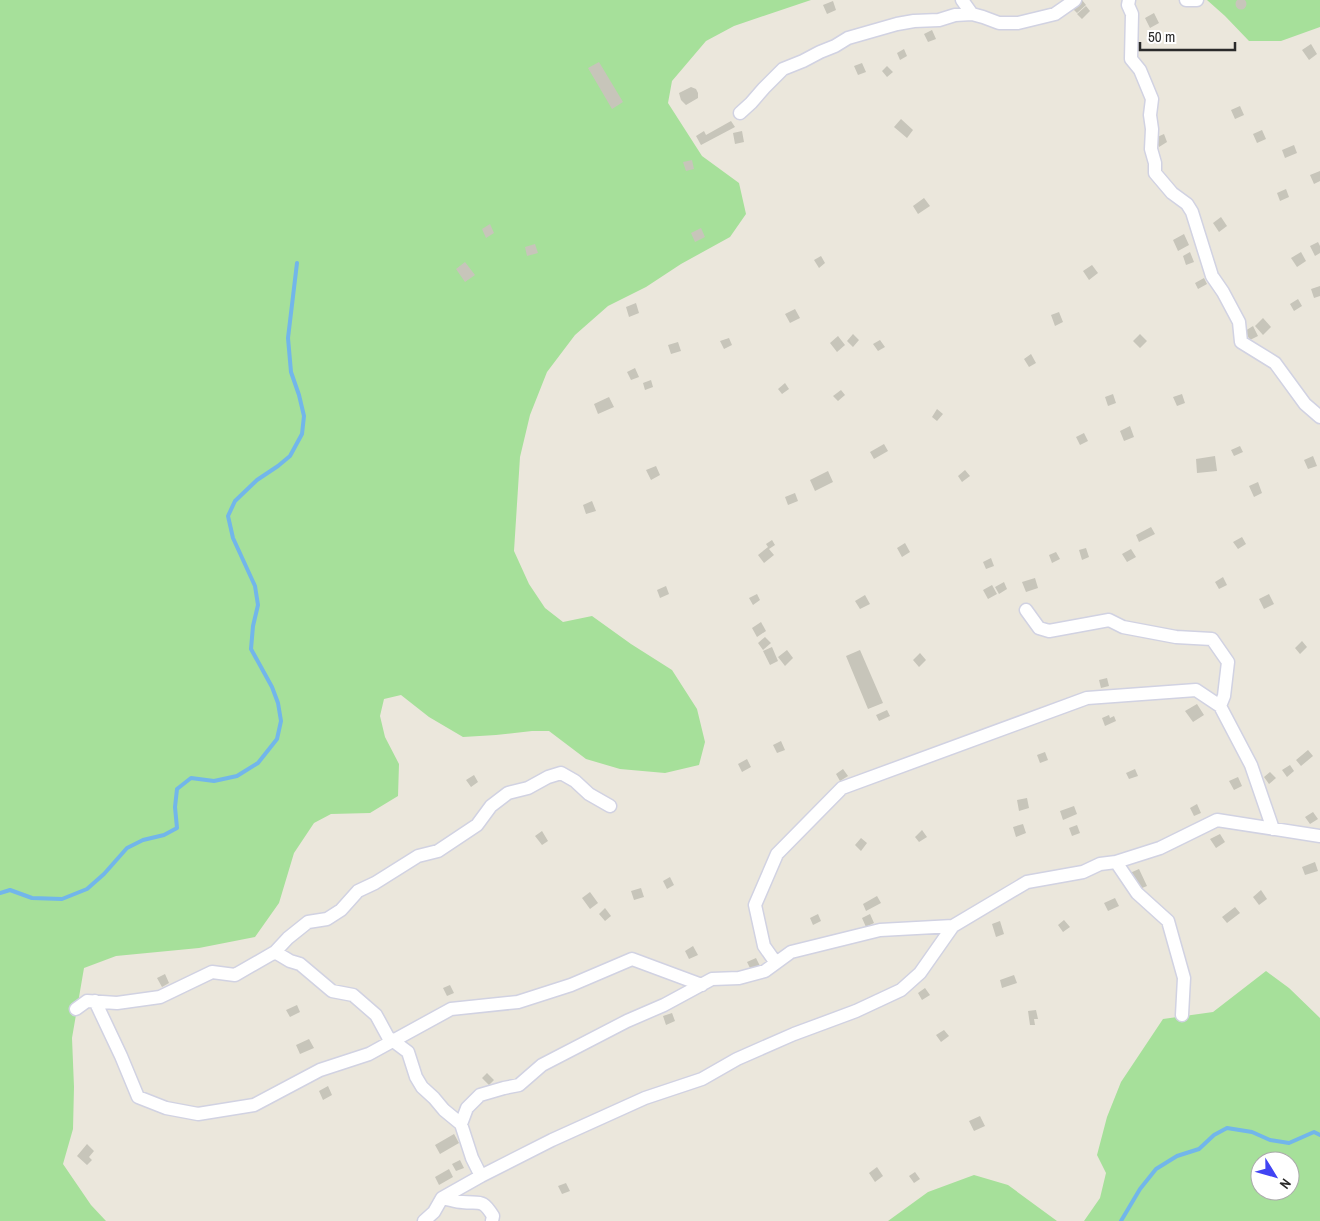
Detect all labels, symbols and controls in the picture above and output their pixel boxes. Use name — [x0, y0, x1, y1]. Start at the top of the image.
scale bar — [1140, 20, 1235, 52]
text: 50 m — [1148, 26, 1175, 47]
north arrow — [1250, 1151, 1300, 1201]
text: N — [1276, 1175, 1295, 1193]

